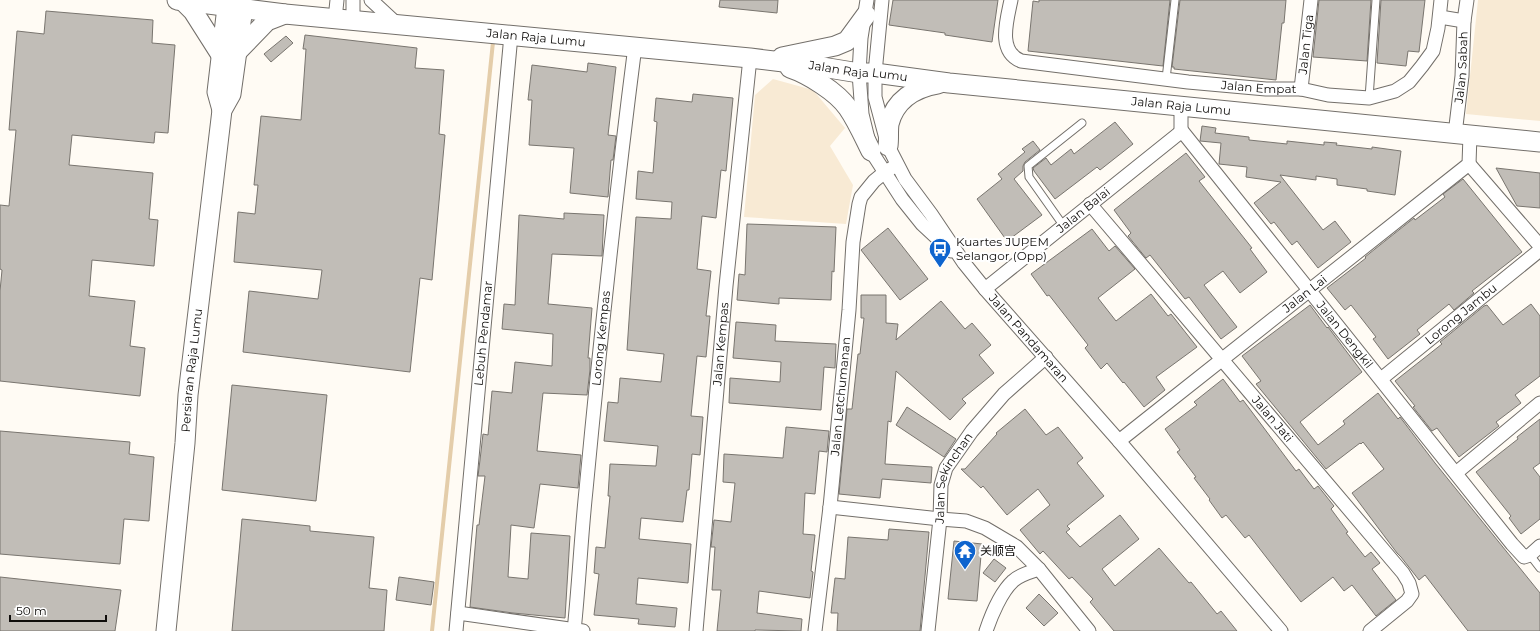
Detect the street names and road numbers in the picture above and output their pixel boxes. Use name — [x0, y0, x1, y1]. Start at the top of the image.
street label: Jalan Tiga — [1295, 13, 1316, 76]
street label: Jalan Raja Lumu — [485, 25, 586, 49]
street label: Jalan Sabah — [1451, 31, 1471, 105]
street label: Jalan Raja Lumu — [807, 57, 909, 84]
street label: Jalan Empat — [1219, 77, 1297, 96]
street label: Jalan Raja Lumu — [1130, 93, 1232, 118]
street label: Jalan Balai — [1052, 184, 1113, 236]
street label: Jalan Lai — [1279, 271, 1330, 316]
street label: Lebuh Pendamar — [471, 280, 495, 386]
street label: Lorong Jambu — [1422, 280, 1500, 347]
street label: Lorong Kempas — [588, 290, 613, 386]
street label: Jalan Pandamaran — [985, 290, 1072, 385]
street label: Jalan Dengkil — [1313, 297, 1377, 371]
street label: Jalan Kempas — [709, 301, 732, 388]
street label: Persiaran Raja Lumu — [178, 307, 205, 433]
street label: Jalan Letchumanan — [827, 336, 853, 458]
street label: Jalan Jati — [1248, 392, 1297, 445]
street label: Jalan Sekinchan — [931, 429, 976, 525]

